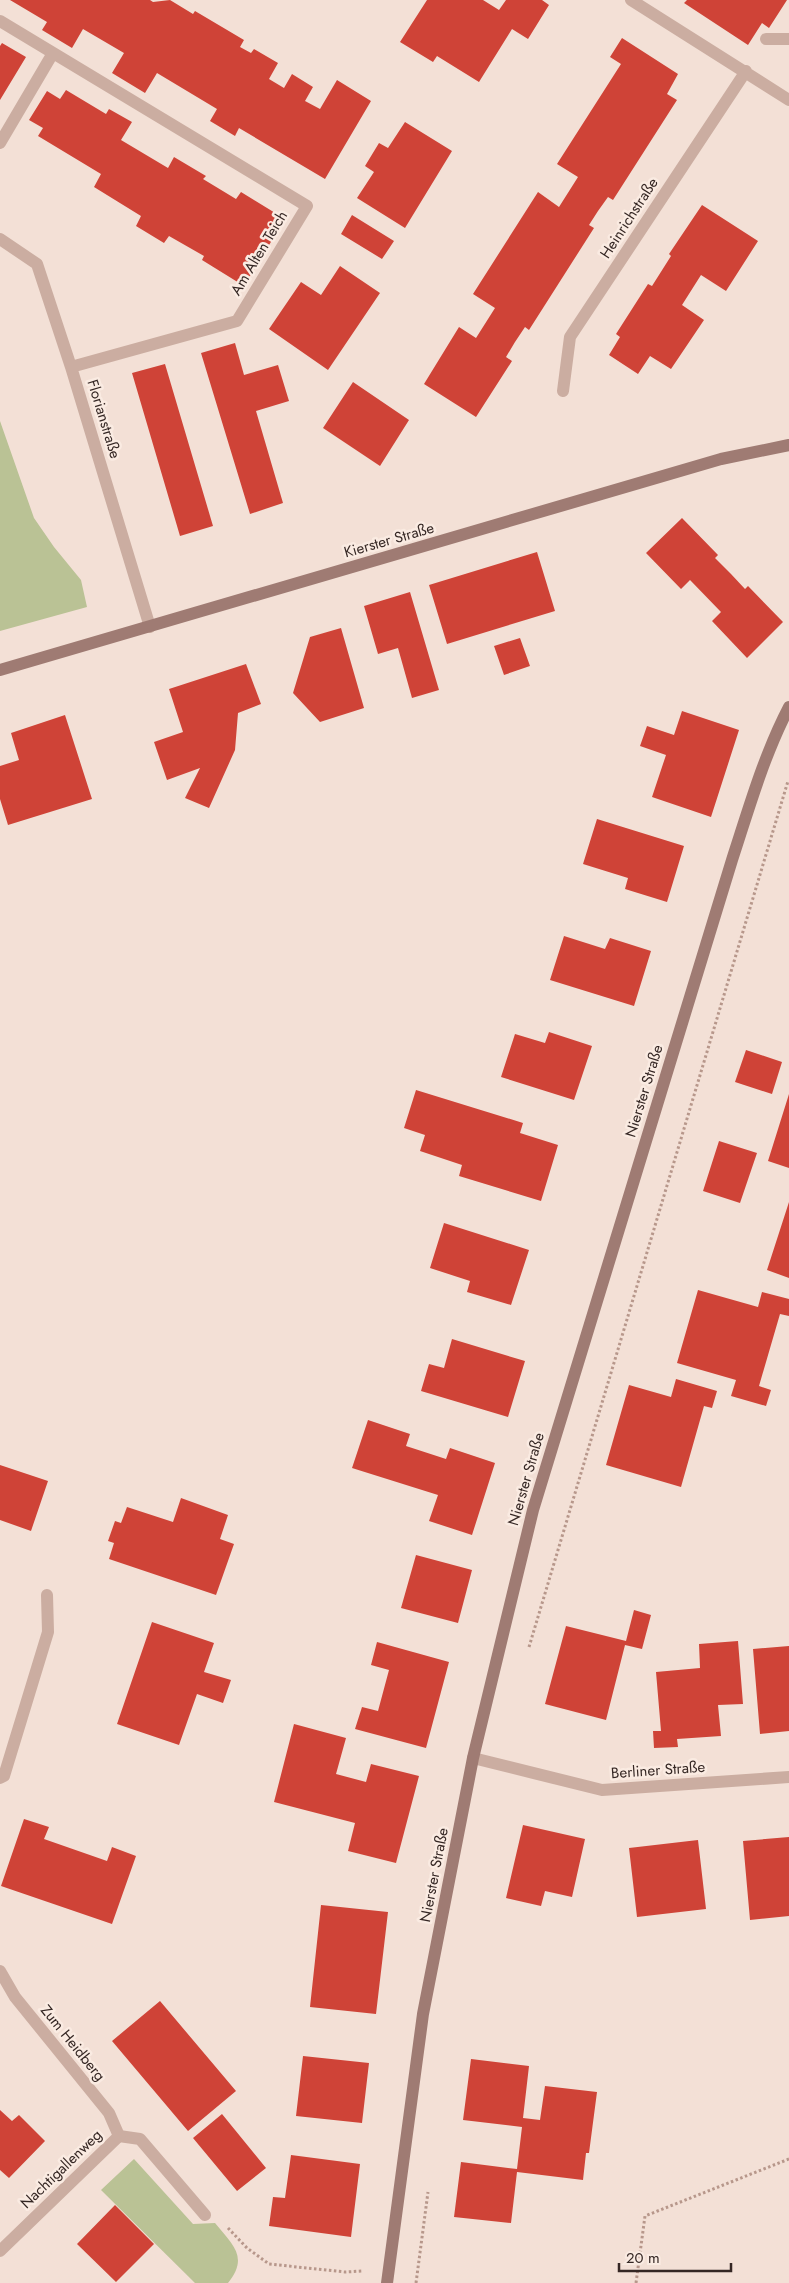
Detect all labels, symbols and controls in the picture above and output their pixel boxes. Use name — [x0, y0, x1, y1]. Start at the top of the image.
street label: Heinrichstraße — [595, 173, 664, 263]
street label: Am Alten Teich — [225, 206, 293, 300]
street label: Florianstraße — [82, 377, 127, 461]
street label: Kierster Straße — [341, 517, 437, 563]
street label: Nierster Straße — [619, 1042, 669, 1140]
street label: Nierster Straße — [502, 1430, 550, 1528]
street label: Berliner Straße — [610, 1756, 706, 1784]
street label: Nierster Straße — [414, 1826, 454, 1924]
street label: Zum Heidberg — [35, 2000, 111, 2086]
street label: Nachtigallenweg — [15, 2124, 107, 2214]
scale bar — [619, 2240, 732, 2272]
text: 20 m — [626, 2247, 660, 2269]

